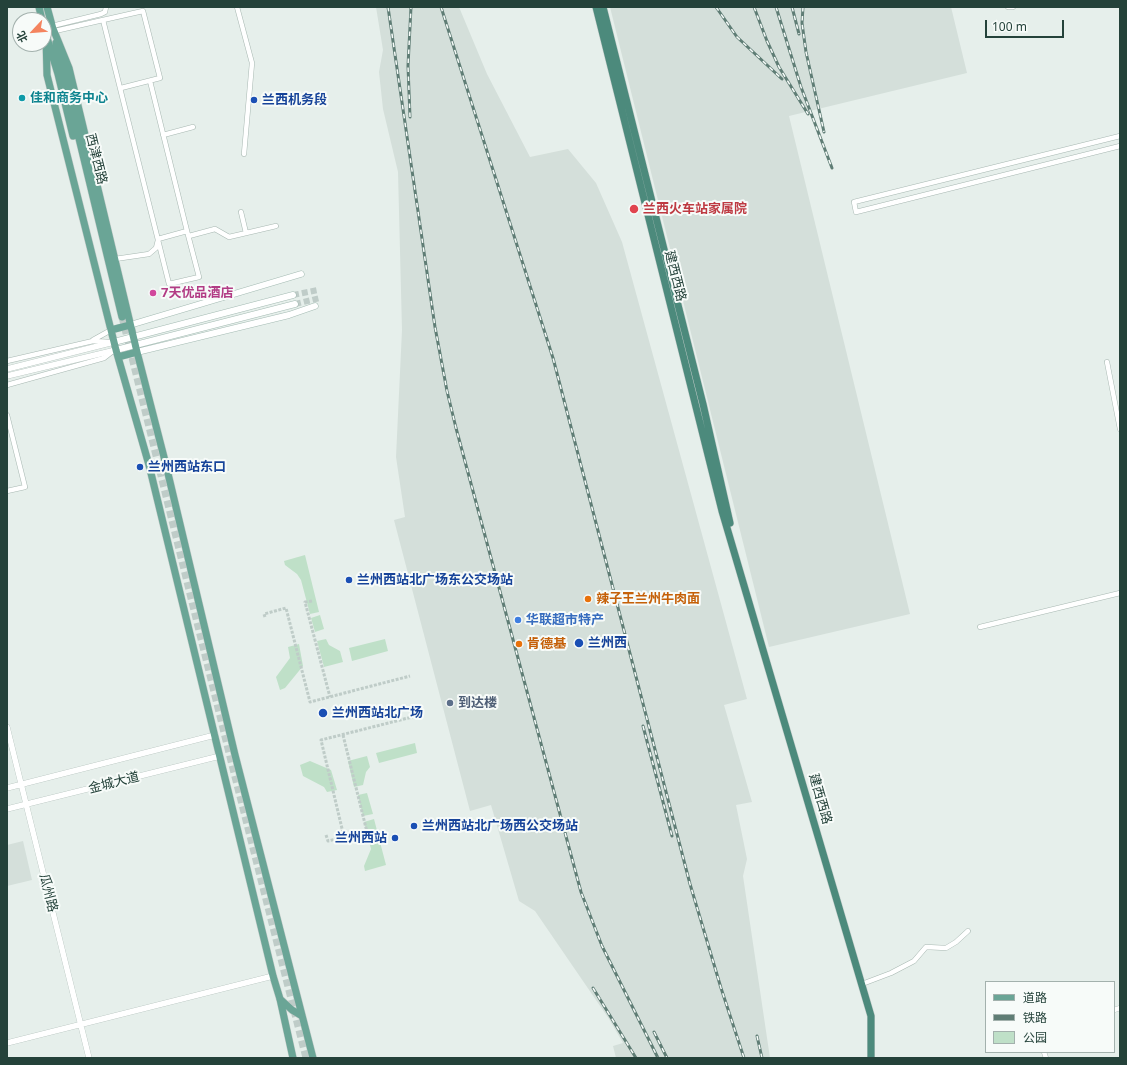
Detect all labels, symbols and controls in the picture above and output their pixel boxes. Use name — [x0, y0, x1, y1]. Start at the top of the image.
north arrow — [12, 12, 52, 52]
scale bar — [987, 12, 1066, 38]
text: 100 m — [992, 18, 1027, 35]
text: 北 — [13, 29, 31, 45]
place label: 佳和商务中心 — [30, 90, 108, 106]
place label: 兰西机务段 — [262, 92, 327, 108]
marker: 佳和商务中心 — [17, 93, 27, 103]
marker: 兰西机务段 — [249, 95, 259, 105]
street label: 西津西路 — [82, 132, 110, 186]
place label: 兰西火车站家属院 — [643, 201, 747, 217]
marker: 兰西火车站家属院 — [628, 203, 640, 215]
street label: 建西西路 — [661, 249, 689, 303]
place label: 7天优品酒店 — [161, 285, 233, 301]
marker: 7天优品酒店 — [148, 288, 158, 298]
place label: 兰州西站东口 — [148, 459, 226, 475]
marker: 兰州西站东口 — [135, 462, 145, 472]
place label: 兰州西站北广场东公交场站 — [357, 572, 513, 588]
marker: 兰州西站北广场东公交场站 — [344, 575, 354, 585]
place label: 辣子王兰州牛肉面 — [596, 591, 700, 607]
marker: 辣子王兰州牛肉面 — [583, 594, 593, 604]
place label: 华联超市特产 — [526, 612, 604, 628]
marker: 华联超市特产 — [513, 615, 523, 625]
place label: 兰州西 — [588, 635, 627, 651]
place label: 肯德基 — [527, 636, 566, 652]
marker: 兰州西 — [573, 637, 585, 649]
marker: 肯德基 — [514, 639, 524, 649]
place label: 到达楼 — [458, 695, 497, 711]
marker: 到达楼 — [445, 698, 455, 708]
place label: 兰州西站北广场 — [332, 705, 423, 721]
marker: 兰州西站北广场 — [317, 707, 329, 719]
street label: 金城大道 — [87, 769, 141, 797]
street label: 建西西路 — [805, 772, 835, 826]
place label: 兰州西站北广场西公交场站 — [422, 818, 578, 834]
marker: 兰州西站北广场西公交场站 — [409, 821, 419, 831]
place label: 兰州西站 — [335, 830, 387, 846]
marker: 兰州西站 — [390, 833, 400, 843]
street label: 瓜州路 — [36, 872, 60, 914]
legend — [985, 981, 1115, 1053]
text: 道路 — [1023, 989, 1047, 1006]
text: 铁路 — [1023, 1009, 1047, 1026]
text: 公园 — [1023, 1029, 1047, 1046]

